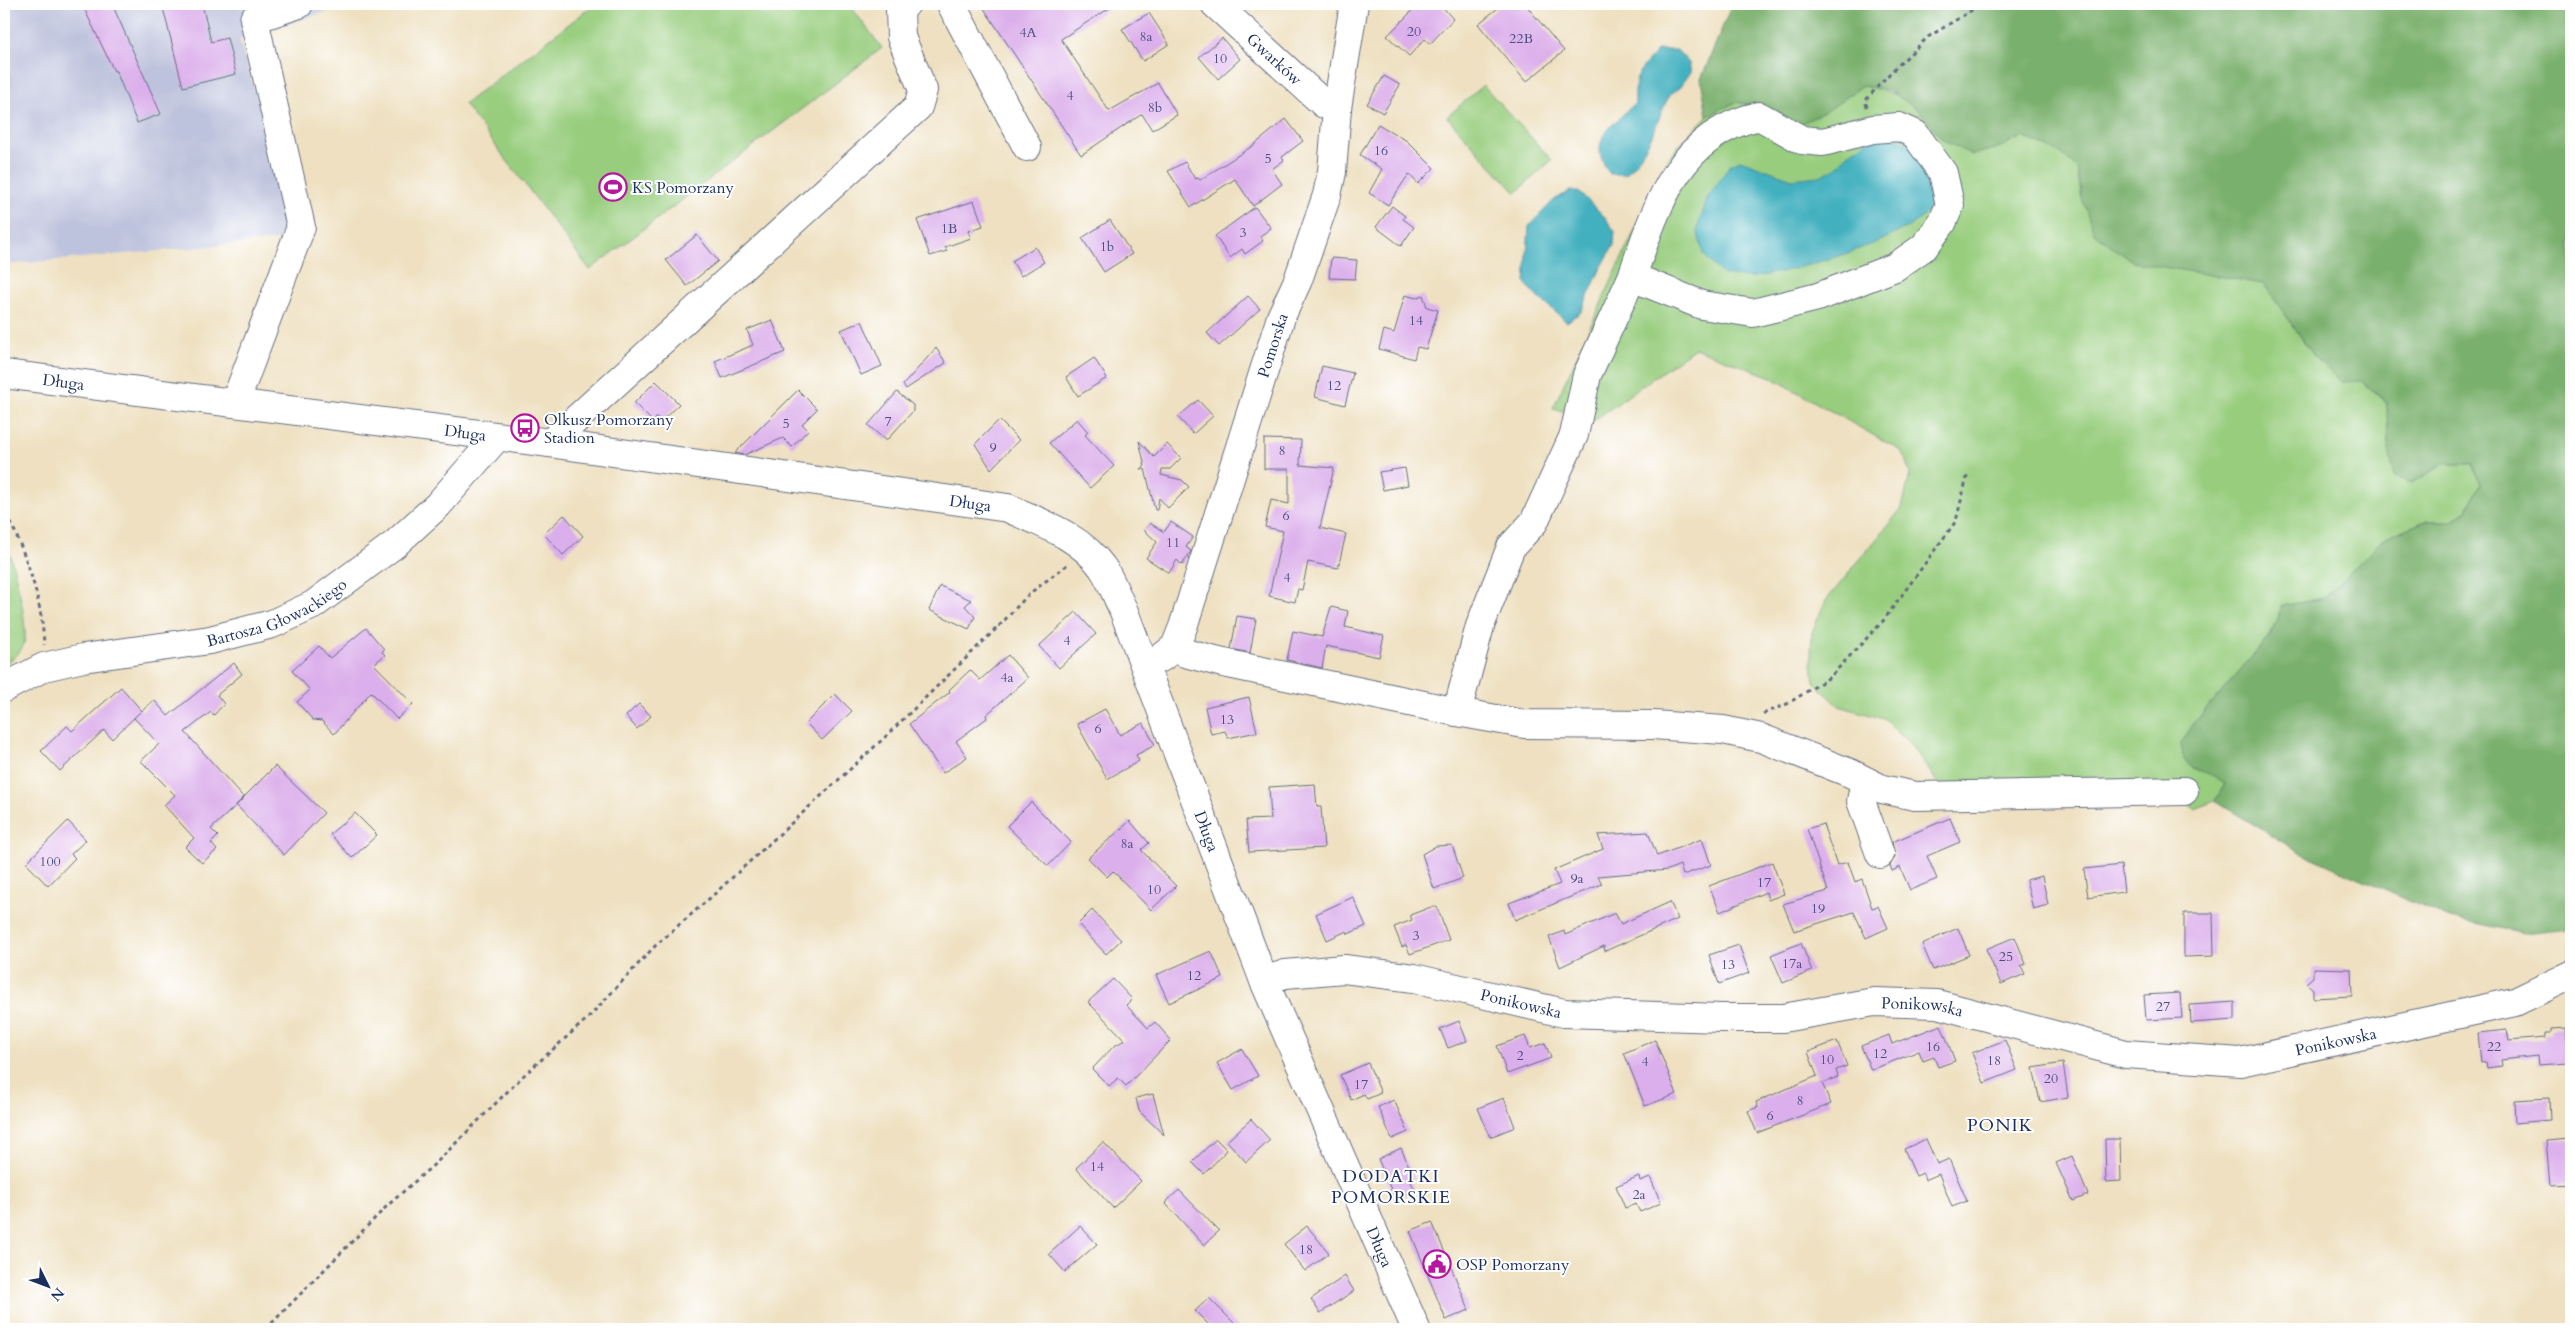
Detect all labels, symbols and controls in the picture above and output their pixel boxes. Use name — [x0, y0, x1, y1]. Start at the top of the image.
house number: 20 — [1407, 22, 1421, 41]
house number: 4A — [1019, 23, 1037, 42]
house number: 8a — [1139, 27, 1153, 46]
street label: Gwarków — [1241, 28, 1307, 91]
house number: 22B — [1509, 29, 1533, 48]
house number: 10 — [1213, 49, 1227, 68]
house number: 4 — [1066, 86, 1074, 105]
house number: 8b — [1148, 98, 1162, 117]
house number: 16 — [1374, 141, 1388, 160]
house number: 5 — [1264, 149, 1272, 168]
sports icon: KS Pomorzany — [598, 172, 628, 202]
place label: KS Pomorzany — [632, 177, 735, 199]
house number: 1B — [941, 219, 957, 238]
house number: 3 — [1239, 223, 1247, 242]
house number: 1b — [1100, 237, 1114, 256]
street label: Pomorska — [1252, 309, 1294, 381]
house number: 14 — [1409, 311, 1423, 330]
street label: Długa — [41, 369, 86, 396]
house number: 12 — [1327, 376, 1341, 395]
place label: Olkusz Pomorzany Stadion — [544, 409, 674, 449]
house number: 7 — [884, 412, 892, 431]
bus stop icon: Olkusz Pomorzany Stadion — [510, 413, 540, 443]
house number: 5 — [782, 414, 790, 433]
street label: Długa — [443, 420, 488, 447]
house number: 9 — [989, 438, 997, 457]
house number: 8 — [1278, 441, 1286, 460]
street label: Długa — [948, 490, 993, 518]
house number: 6 — [1282, 506, 1290, 525]
house number: 11 — [1166, 533, 1180, 552]
house number: 4 — [1283, 568, 1291, 587]
street label: Bartosza Głowackiego — [204, 573, 352, 652]
house number: 4 — [1063, 631, 1071, 650]
house number: 4a — [1000, 668, 1014, 687]
house number: 13 — [1220, 710, 1234, 729]
house number: 6 — [1094, 719, 1102, 738]
street label: Długa — [1189, 808, 1224, 855]
house number: 8a — [1120, 834, 1134, 853]
house number: 100 — [39, 852, 61, 871]
house number: 9a — [1570, 869, 1584, 888]
house number: 17 — [1757, 873, 1771, 892]
house number: 10 — [1147, 880, 1161, 899]
house number: 19 — [1811, 899, 1825, 918]
house number: 3 — [1412, 926, 1420, 945]
house number: 25 — [1999, 947, 2013, 966]
house number: 17a — [1782, 954, 1802, 973]
house number: 13 — [1721, 955, 1735, 974]
house number: 12 — [1187, 966, 1201, 985]
street label: Ponikowska — [1478, 984, 1564, 1024]
street label: Ponikowska — [1881, 992, 1966, 1022]
house number: 27 — [2156, 997, 2170, 1016]
street label: Ponikowska — [2293, 1023, 2379, 1062]
house number: 16 — [1926, 1037, 1940, 1056]
house number: 22 — [2487, 1037, 2501, 1056]
house number: 12 — [1873, 1044, 1887, 1063]
house number: 2 — [1516, 1046, 1524, 1065]
house number: 10 — [1820, 1050, 1834, 1069]
house number: 18 — [1987, 1051, 2001, 1070]
house number: 4 — [1641, 1052, 1649, 1071]
house number: 20 — [2044, 1069, 2058, 1088]
house number: 17 — [1354, 1075, 1368, 1094]
house number: 8 — [1796, 1091, 1804, 1110]
house number: 6 — [1766, 1106, 1774, 1125]
district label: PONIK — [1967, 1113, 2033, 1138]
house number: 14 — [1090, 1157, 1104, 1176]
district label: DODATKI POMORSKIE — [1331, 1164, 1451, 1210]
house number: 2a — [1632, 1185, 1646, 1204]
street label: Długa — [1361, 1223, 1398, 1271]
house number: 18 — [1299, 1240, 1313, 1259]
public building icon: OSP Pomorzany — [1422, 1249, 1452, 1279]
place label: OSP Pomorzany — [1456, 1254, 1570, 1276]
north arrow — [22, 1260, 72, 1310]
text: N — [46, 1283, 68, 1305]

